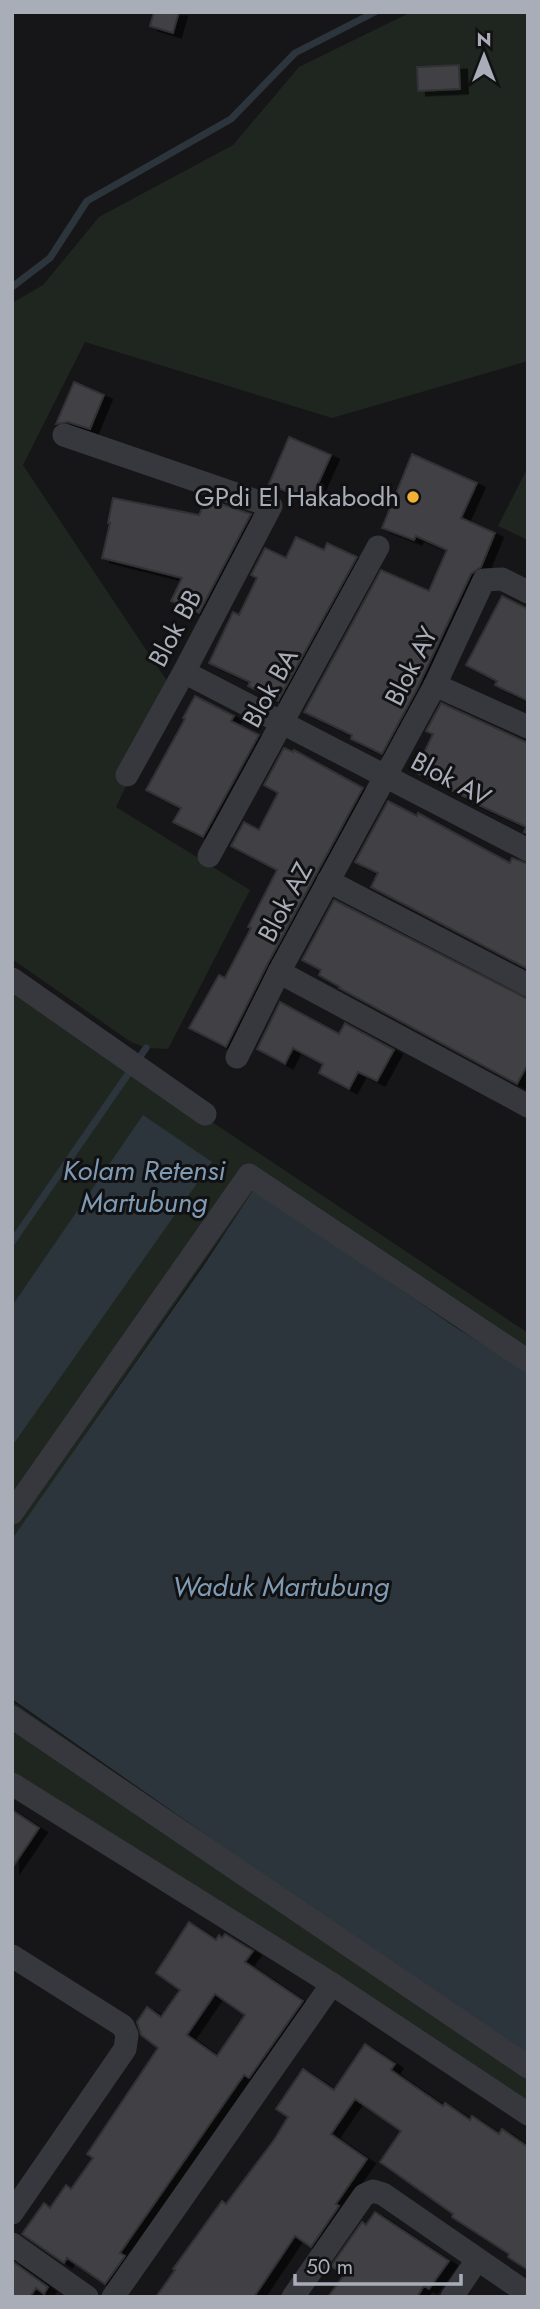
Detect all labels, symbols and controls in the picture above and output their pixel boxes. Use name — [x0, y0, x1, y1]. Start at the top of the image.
north arrow — [449, 21, 519, 91]
text: N — [476, 26, 492, 53]
place label: GPdi El Hakabodh — [195, 478, 399, 516]
marker: GPdi El Hakabodh — [405, 489, 421, 505]
street label: Blok BB — [139, 582, 211, 674]
street label: Blok AY — [375, 620, 447, 712]
street label: Blok BA — [233, 641, 308, 734]
street label: Blok AV — [404, 742, 498, 816]
street label: Blok AZ — [248, 855, 322, 949]
water label: Kolam Retensi Martubung — [63, 1150, 226, 1223]
water label: Waduk Martubung — [173, 1566, 390, 1607]
scale bar — [295, 2242, 461, 2286]
text: 50 m — [306, 2252, 353, 2282]

